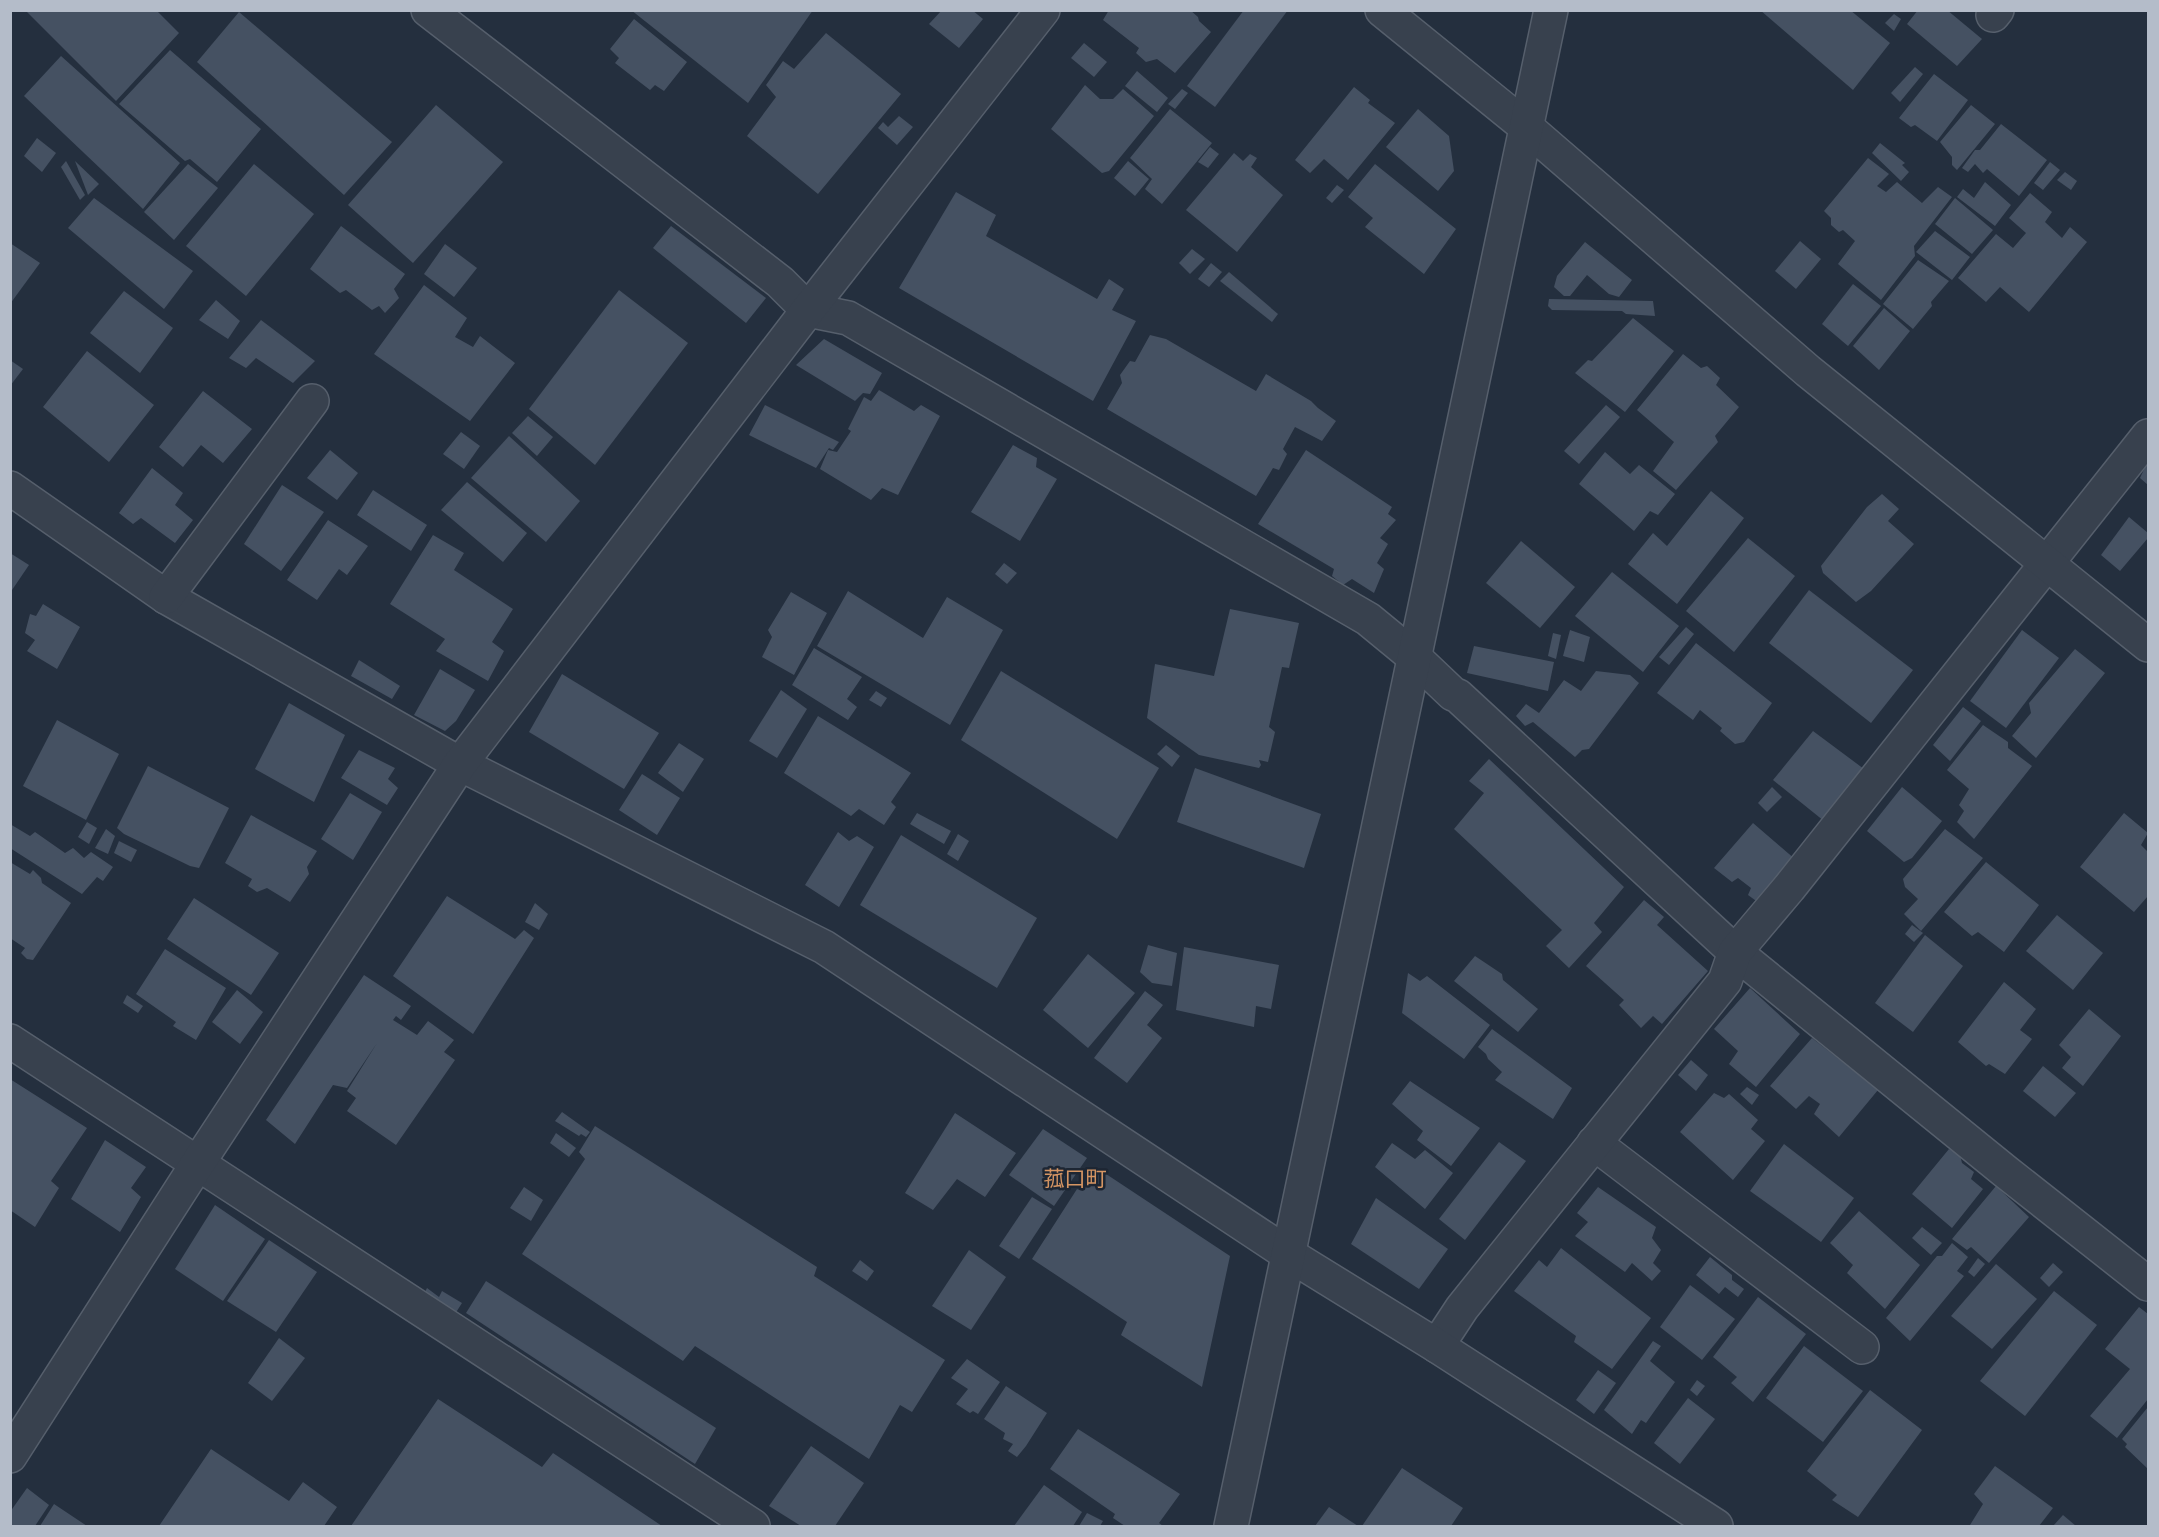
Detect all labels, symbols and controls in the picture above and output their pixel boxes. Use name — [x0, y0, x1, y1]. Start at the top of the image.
district label: 菰口町 — [1044, 1165, 1107, 1190]

